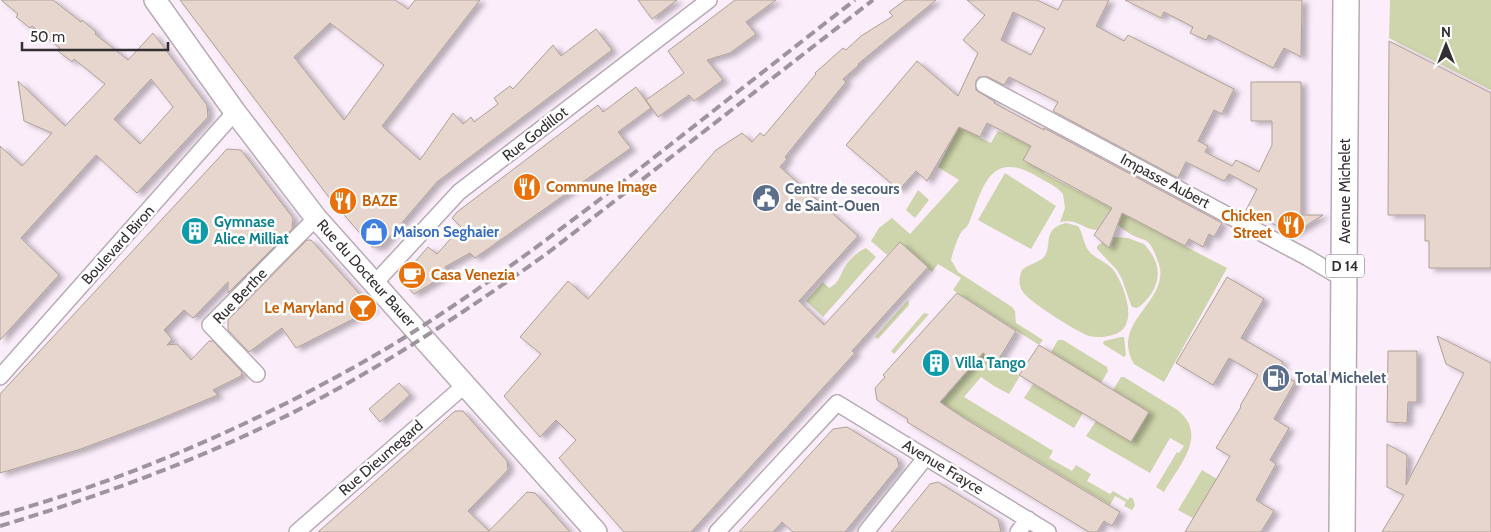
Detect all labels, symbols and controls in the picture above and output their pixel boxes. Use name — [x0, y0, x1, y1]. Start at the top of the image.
scale bar — [22, 20, 169, 52]
north arrow — [1421, 20, 1471, 70]
text: N — [1441, 23, 1451, 41]
text: 50 m — [30, 28, 65, 46]
street label: Rue Godillot — [499, 103, 571, 165]
street label: Avenue Michelet — [1336, 139, 1354, 243]
street label: Impasse Aubert — [1117, 150, 1213, 212]
restaurant icon: Commune Image — [512, 172, 542, 202]
place label: Commune Image — [546, 178, 657, 196]
place label: Centre de secours de Saint-Ouen — [785, 180, 900, 215]
public building icon: Centre de secours de Saint-Ouen — [751, 183, 781, 213]
restaurant icon: BAZE — [328, 186, 358, 216]
place label: BAZE — [362, 192, 398, 210]
street label: Boulevard Biron — [78, 202, 158, 288]
place label: Chicken Street — [1221, 207, 1272, 242]
restaurant icon: Chicken Street — [1276, 210, 1306, 240]
place label: Gymnase Alice Milliat — [214, 213, 289, 248]
building icon: Gymnase Alice Milliat — [180, 216, 210, 246]
street label: Rue du Docteur Bauer — [313, 216, 419, 331]
shop icon: Maison Seghaier — [359, 217, 389, 247]
place label: Maison Seghaier — [393, 223, 499, 241]
road number: D 14 — [1326, 255, 1364, 278]
cafe icon: Casa Venezia — [397, 260, 427, 290]
street label: Rue Berthe — [209, 264, 271, 327]
place label: Casa Venezia — [431, 266, 516, 284]
bar icon: Le Maryland — [348, 293, 378, 323]
place label: Le Maryland — [264, 299, 344, 317]
building icon: Villa Tango — [921, 348, 951, 378]
place label: Villa Tango — [955, 354, 1026, 372]
fuel station icon: Total Michelet — [1261, 363, 1291, 393]
place label: Total Michelet — [1295, 369, 1386, 387]
street label: Rue Dieumegard — [335, 417, 427, 499]
street label: Avenue Frayce — [899, 436, 987, 498]

